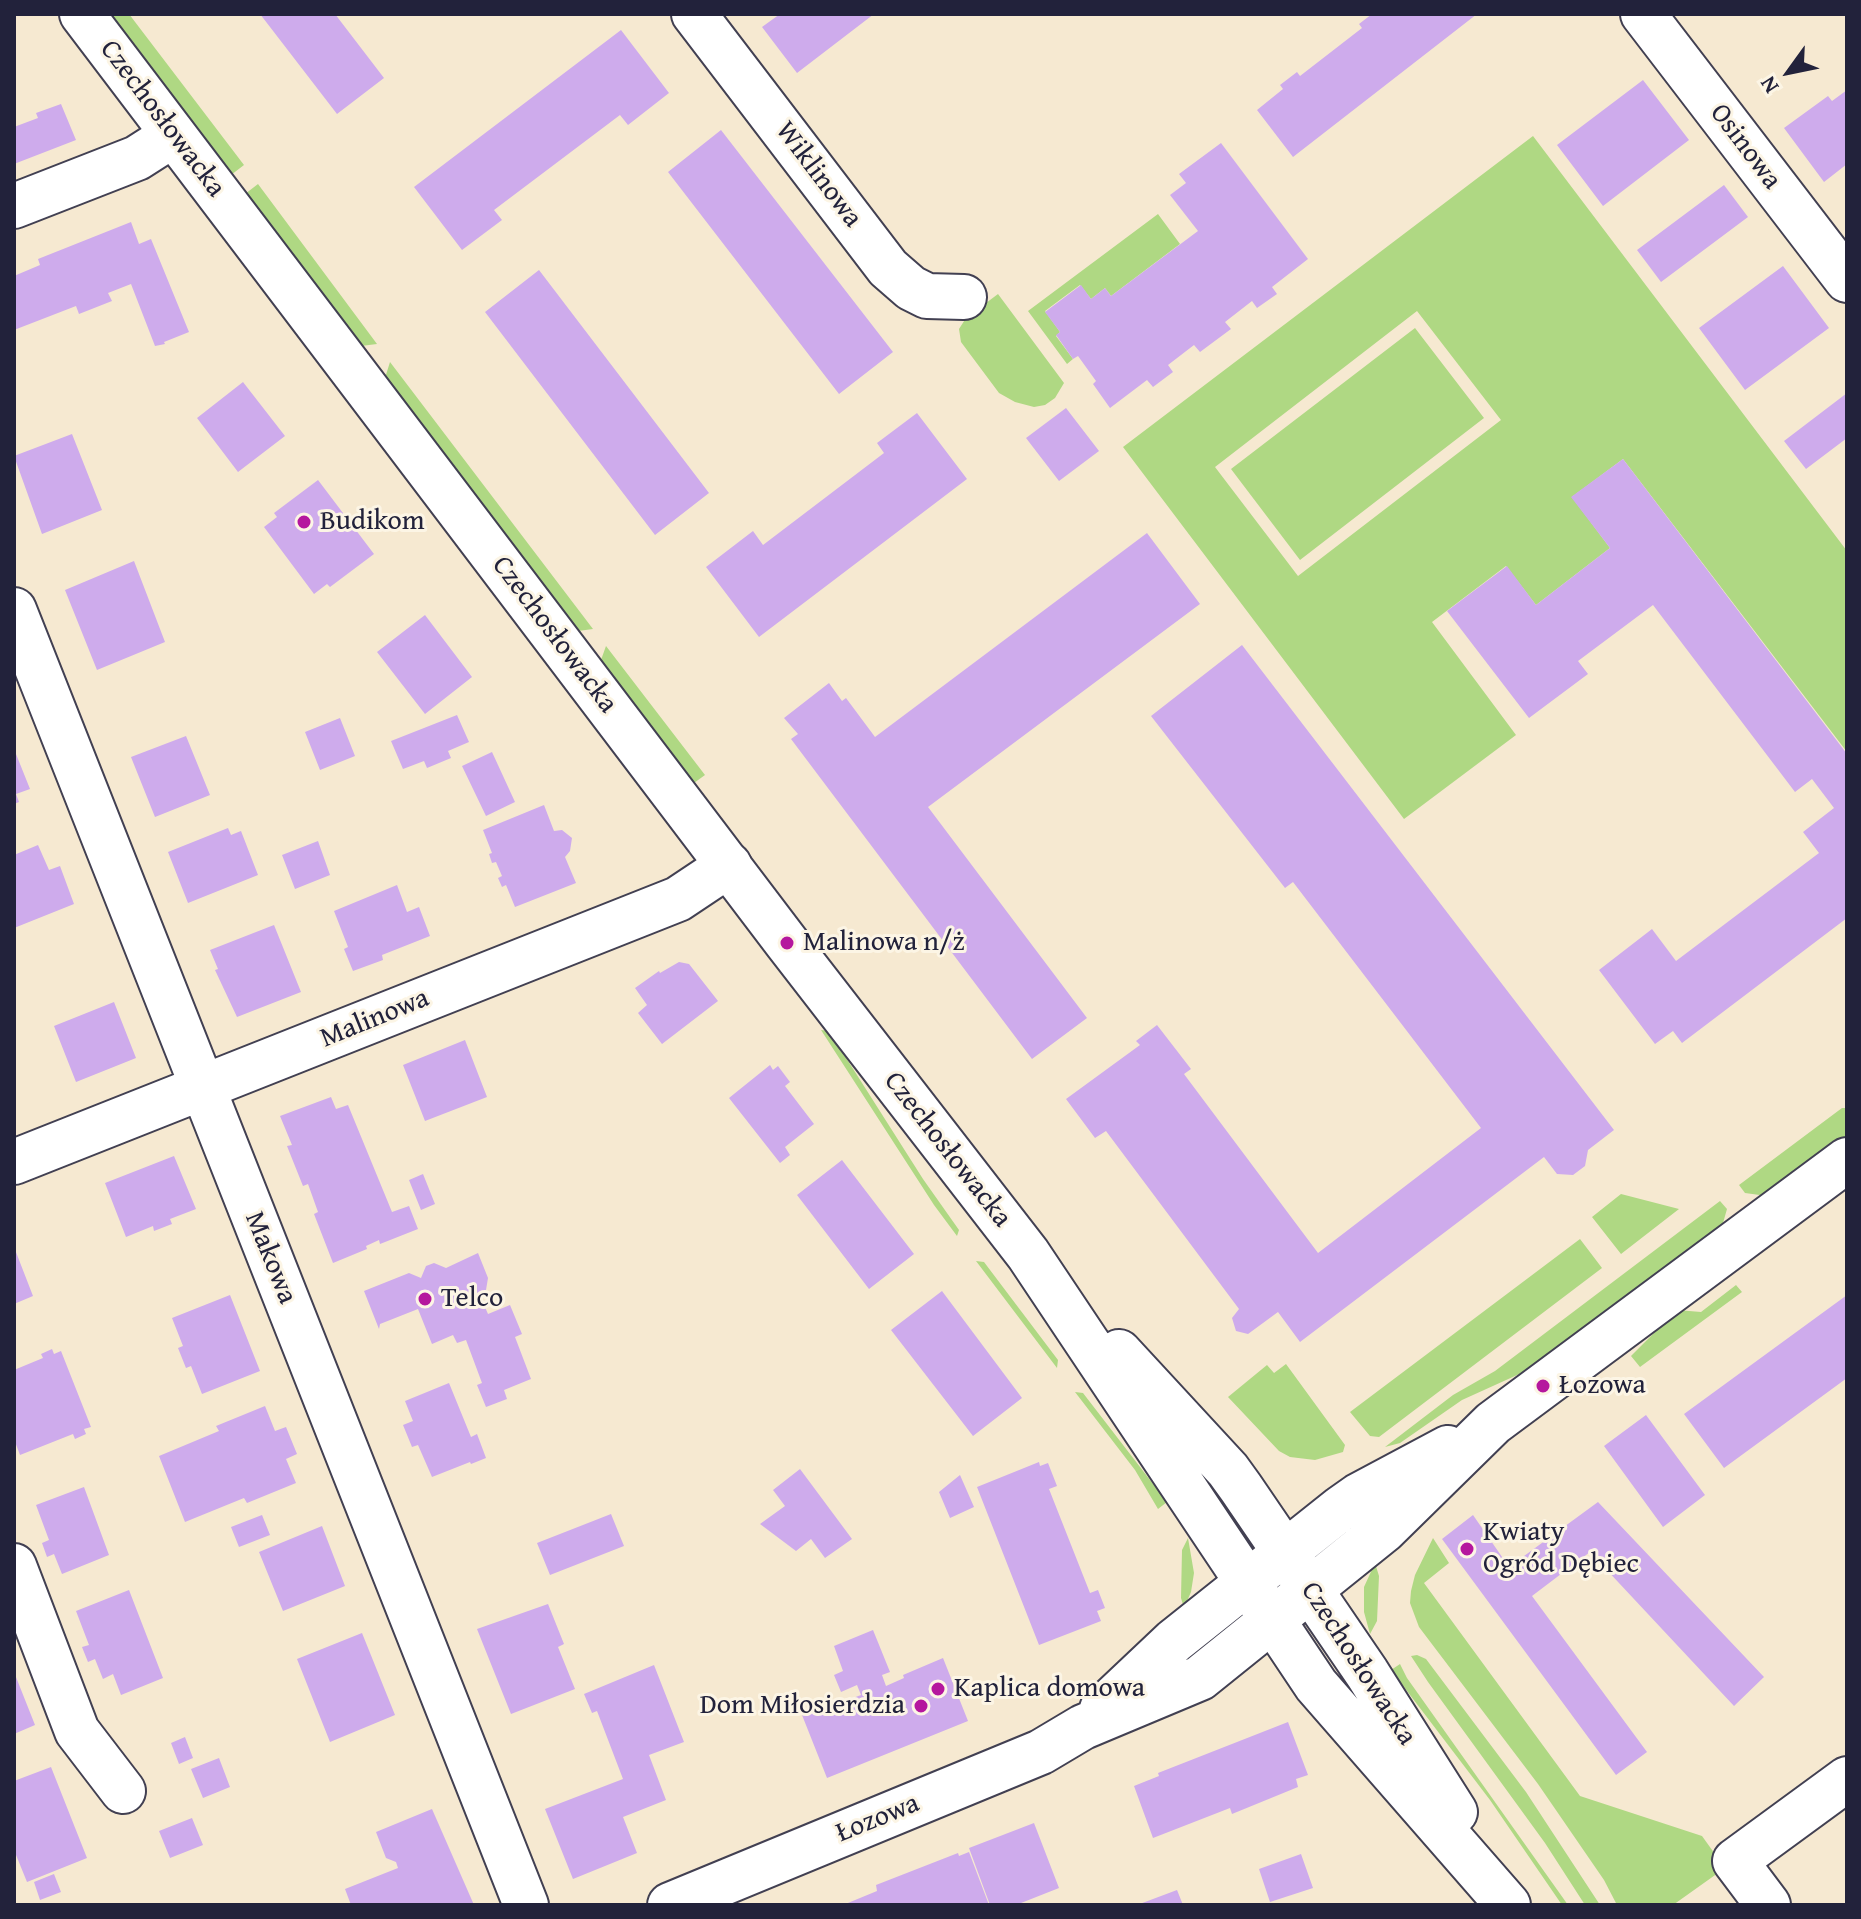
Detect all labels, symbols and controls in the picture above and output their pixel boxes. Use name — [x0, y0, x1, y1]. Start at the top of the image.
north arrow — [1749, 32, 1829, 112]
street label: Czechosłowacka — [92, 34, 232, 204]
text: N — [1751, 70, 1786, 100]
street label: Osinowa — [1702, 98, 1788, 196]
street label: Wiklinowa — [767, 115, 869, 235]
place label: Budikom — [320, 505, 425, 539]
marker: Budikom — [295, 513, 313, 531]
street label: Czechosłowacka — [484, 550, 624, 720]
place label: Malinowa n/ż — [803, 926, 965, 960]
marker: Malinowa n/ż — [778, 934, 796, 952]
street label: Malinowa — [316, 982, 434, 1056]
street label: Czechosłowacka — [876, 1066, 1018, 1234]
street label: Makowa — [236, 1207, 304, 1309]
place label: Telco — [441, 1282, 503, 1316]
marker: Telco — [416, 1290, 434, 1308]
place label: Łozowa — [1559, 1369, 1646, 1403]
marker: Łozowa — [1534, 1377, 1552, 1395]
place label: Kwiaty Ogród Dębiec — [1483, 1516, 1639, 1582]
marker: Kwiaty Ogród Dębiec — [1458, 1540, 1476, 1558]
street label: Czechosłowacka — [1293, 1576, 1423, 1752]
place label: Kaplica domowa — [954, 1672, 1145, 1706]
marker: Kaplica domowa — [929, 1680, 947, 1698]
place label: Dom Miłosierdzia — [700, 1689, 905, 1723]
marker: Dom Miłosierdzia — [912, 1697, 930, 1715]
street label: Łozowa — [831, 1787, 925, 1851]

